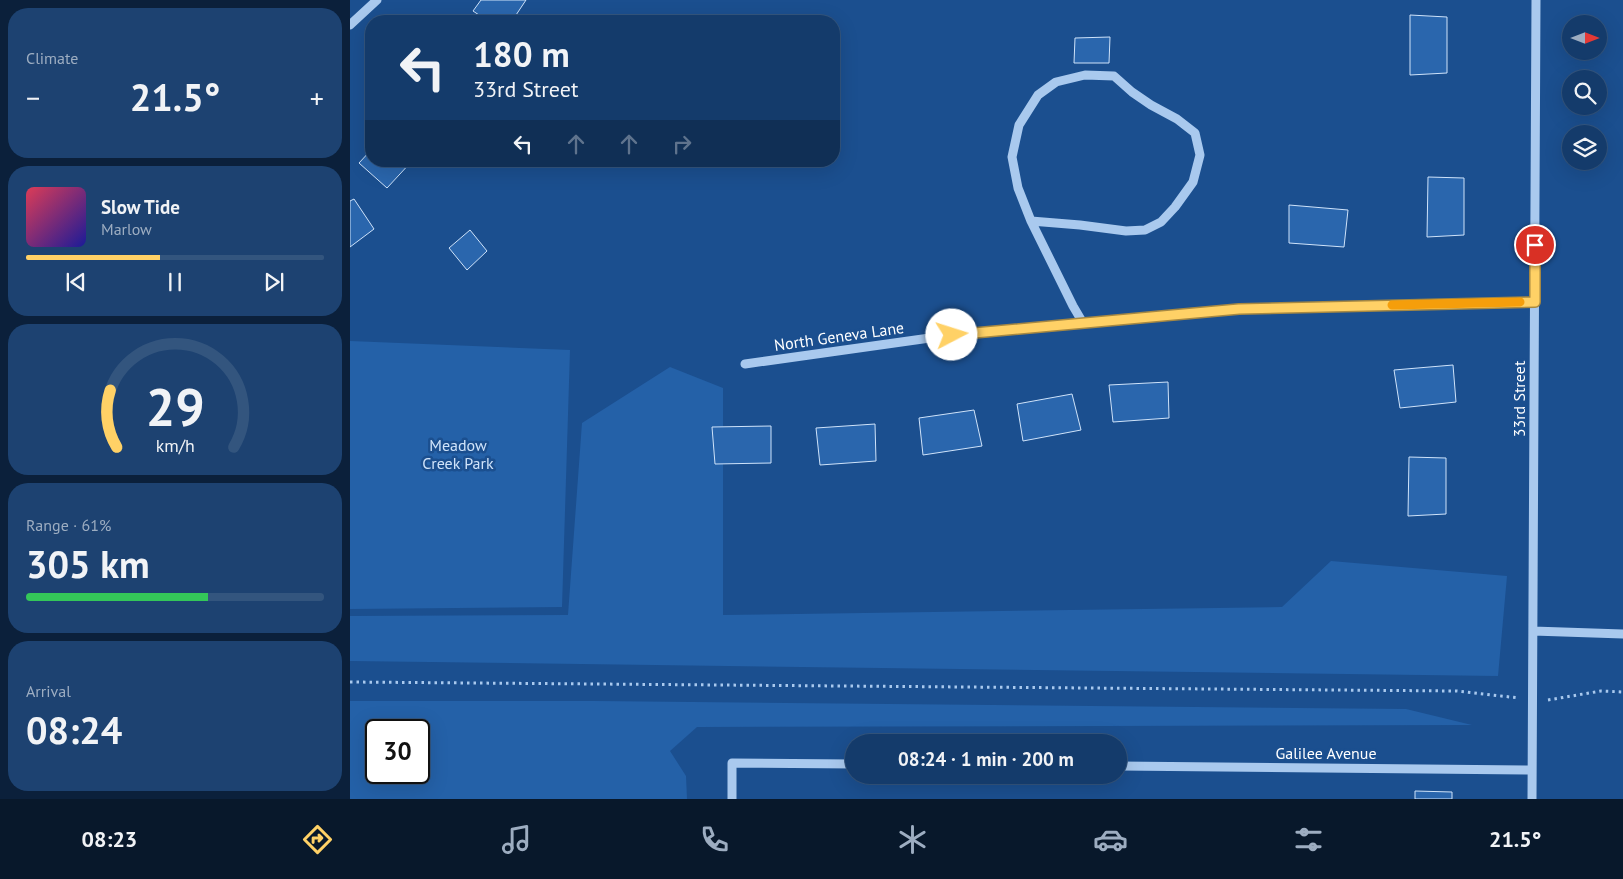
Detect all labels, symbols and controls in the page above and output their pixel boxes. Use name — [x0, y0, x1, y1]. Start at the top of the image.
north arrow — [1562, 15, 1608, 60]
map controls — [1562, 15, 1607, 170]
text: 180 m — [473, 31, 570, 77]
icon: left — [390, 35, 455, 100]
text: Climate — [26, 48, 78, 68]
button: search — [1562, 70, 1607, 115]
text: 21.5° — [130, 72, 220, 121]
text: 33rd Street — [473, 75, 578, 103]
text: − — [26, 79, 40, 116]
text: + — [310, 79, 324, 116]
button: layers — [1562, 125, 1607, 170]
icon: left — [509, 130, 537, 158]
icon: ahead — [562, 130, 590, 158]
icon: ahead — [615, 130, 643, 158]
icon: right — [668, 130, 696, 158]
text: Slow Tide — [101, 195, 180, 219]
text: Marlow — [101, 219, 152, 239]
pin — [1514, 224, 1556, 266]
icon: arrive — [1521, 231, 1549, 259]
icon: previous — [62, 268, 90, 296]
icon: pause — [161, 268, 189, 296]
icon: next — [260, 268, 288, 296]
position arrow — [925, 308, 977, 360]
street label: North Geneva Lane — [773, 317, 905, 355]
street label: 33rd Street — [1509, 360, 1529, 437]
text: 29 — [146, 373, 204, 440]
text: km/h — [155, 434, 195, 457]
park label: Meadow Creek Park — [422, 435, 494, 473]
text: Range · 61% — [26, 515, 111, 535]
text: 305 km — [26, 539, 150, 588]
text: Arrival — [26, 681, 71, 701]
text: 08:24 — [26, 705, 122, 754]
speed limit sign: 30 — [365, 719, 430, 784]
street label: Galilee Avenue — [1275, 743, 1377, 763]
text: 08:24 · 1 min · 200 m — [898, 747, 1074, 771]
icon: directions — [300, 822, 335, 857]
icon: music — [499, 822, 534, 857]
icon: phone — [697, 822, 732, 857]
icon: climate — [895, 822, 930, 857]
icon: car — [1093, 822, 1128, 857]
icon: filters — [1291, 822, 1326, 857]
text: 08:23 — [82, 825, 137, 853]
text: 21.5° — [1489, 825, 1541, 853]

